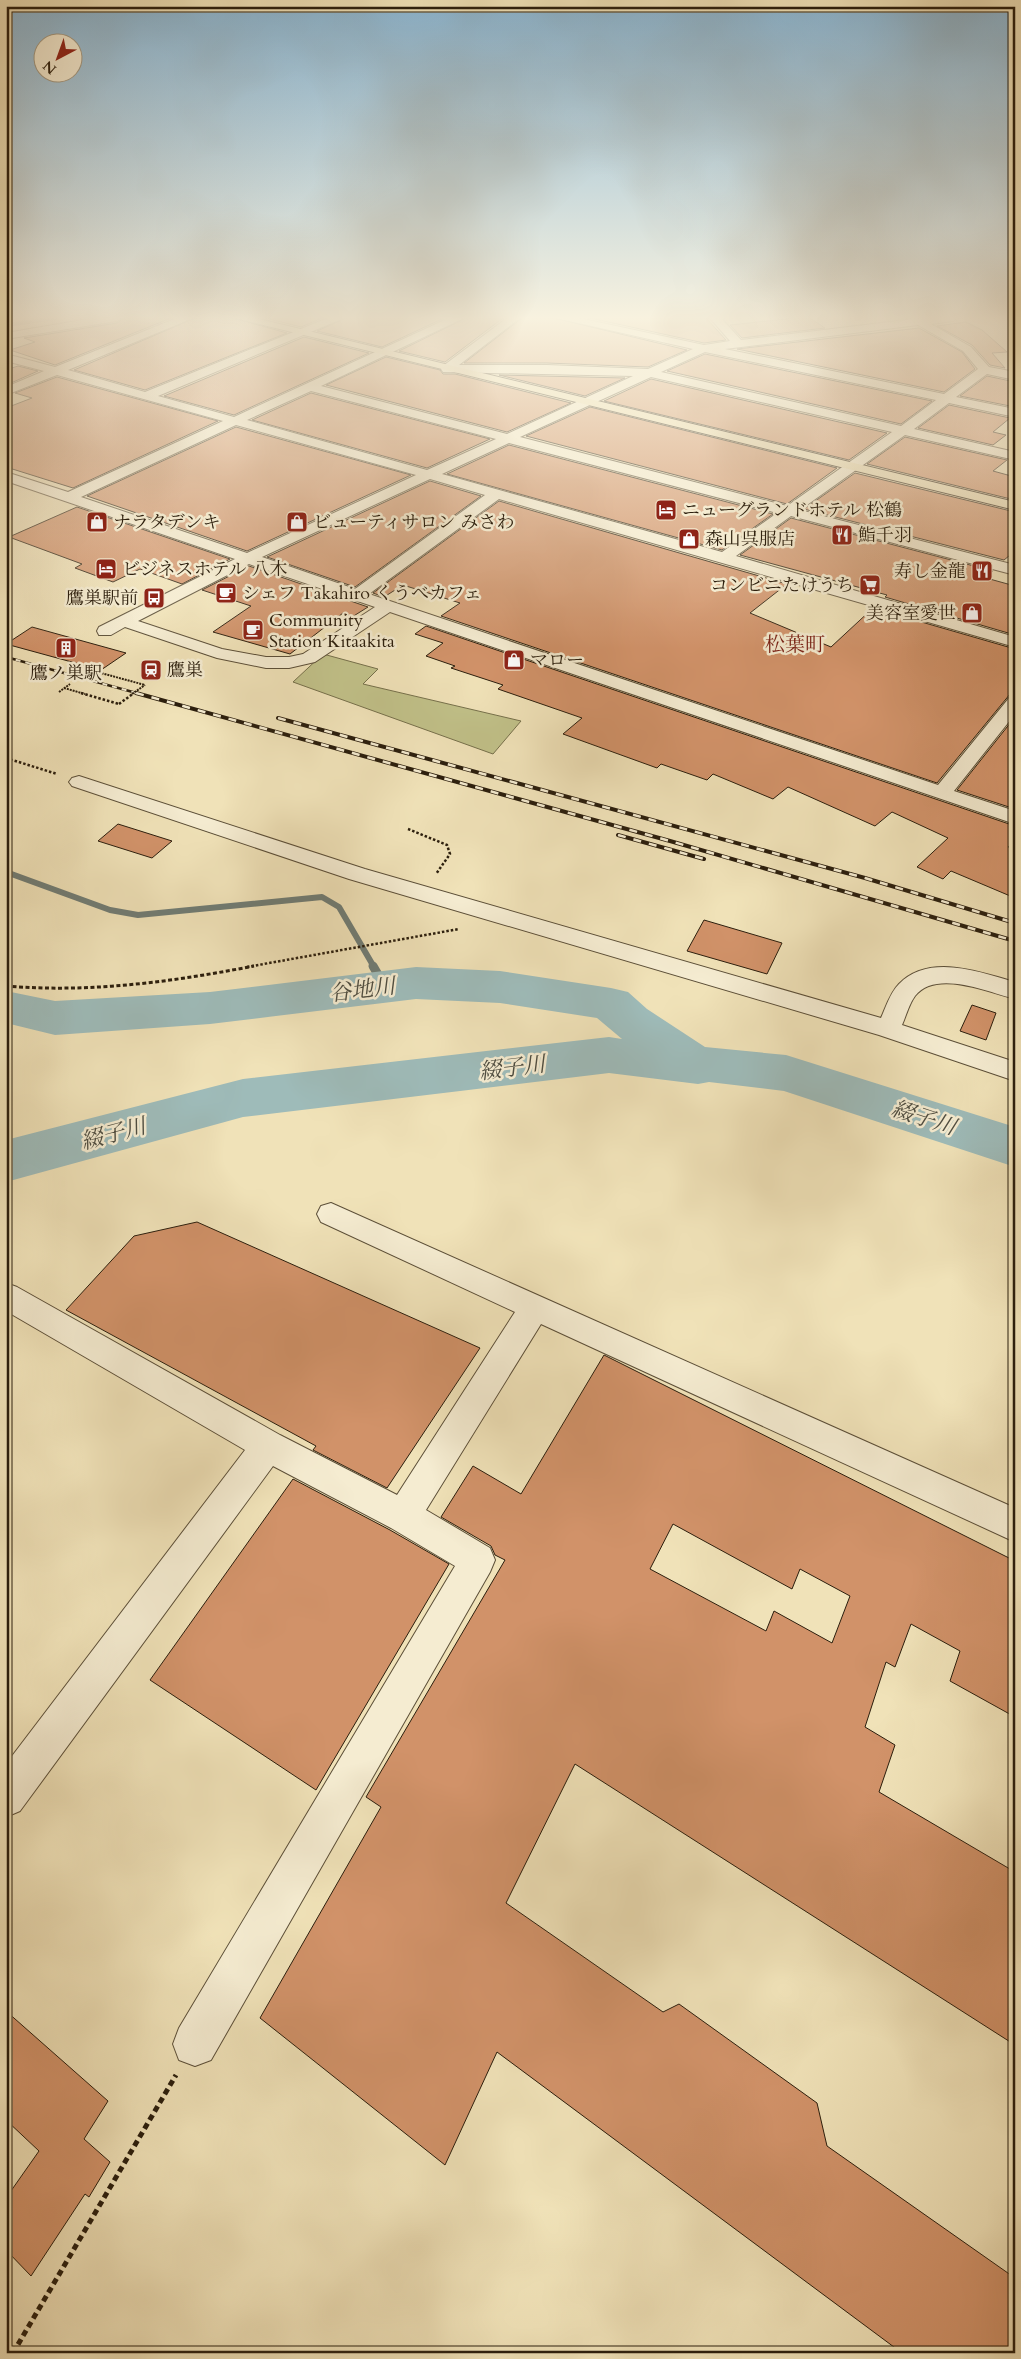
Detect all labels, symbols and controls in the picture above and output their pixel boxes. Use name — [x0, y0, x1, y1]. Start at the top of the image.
north arrow — [32, 32, 82, 82]
text: N — [39, 56, 61, 79]
hotel icon: ニューグランドホテル 松鶴 — [654, 498, 678, 522]
place label: ニューグランドホテル 松鶴 — [682, 498, 902, 523]
shop icon: ナラタデンキ — [85, 510, 109, 534]
place label: ナラタデンキ — [113, 510, 220, 535]
shop icon: ビューティサロン みさわ — [285, 510, 309, 534]
place label: ビューティサロン みさわ — [313, 510, 514, 535]
restaurant icon: 鮨千羽 — [830, 523, 854, 547]
place label: 鮨千羽 — [858, 523, 912, 548]
shop icon: 森山呉服店 — [677, 527, 701, 551]
place label: 森山呉服店 — [705, 527, 795, 552]
hotel icon: ビジネスホテル 八木 — [94, 557, 118, 581]
place label: ビジネスホテル 八木 — [122, 557, 287, 582]
place label: 寿し金龍 — [894, 559, 966, 584]
restaurant icon: 寿し金龍 — [970, 559, 994, 583]
place label: コンビニたけうち — [710, 573, 854, 598]
supermarket icon: コンビニたけうち — [858, 573, 882, 597]
cafe icon: シェフ Takahiro くうべカフェ — [214, 581, 238, 605]
place label: シェフ Takahiro くうべカフェ — [242, 581, 482, 606]
place label: 鷹巣駅前 — [66, 586, 138, 611]
bus stop icon: 鷹巣駅前 — [142, 586, 166, 610]
place label: 美容室愛世 — [866, 601, 956, 626]
shop icon: 美容室愛世 — [960, 601, 984, 625]
place label: Community Station Kitaakita — [269, 608, 395, 654]
cafe icon: Community Station Kitaakita — [241, 618, 265, 642]
district label: 松葉町 — [765, 631, 825, 658]
building icon: 鷹ノ巣駅 — [54, 636, 78, 660]
shop icon: マロー — [502, 648, 526, 672]
place label: マロー — [530, 648, 584, 673]
station icon: 鷹巣 — [139, 658, 163, 682]
place label: 鷹巣 — [167, 658, 203, 683]
place label: 鷹ノ巣駅 — [30, 661, 102, 686]
water label: 谷地川 — [328, 971, 399, 1009]
water label: 綴子川 — [478, 1049, 549, 1087]
water label: 綴子川 — [888, 1093, 962, 1143]
water label: 綴子川 — [77, 1110, 151, 1157]

